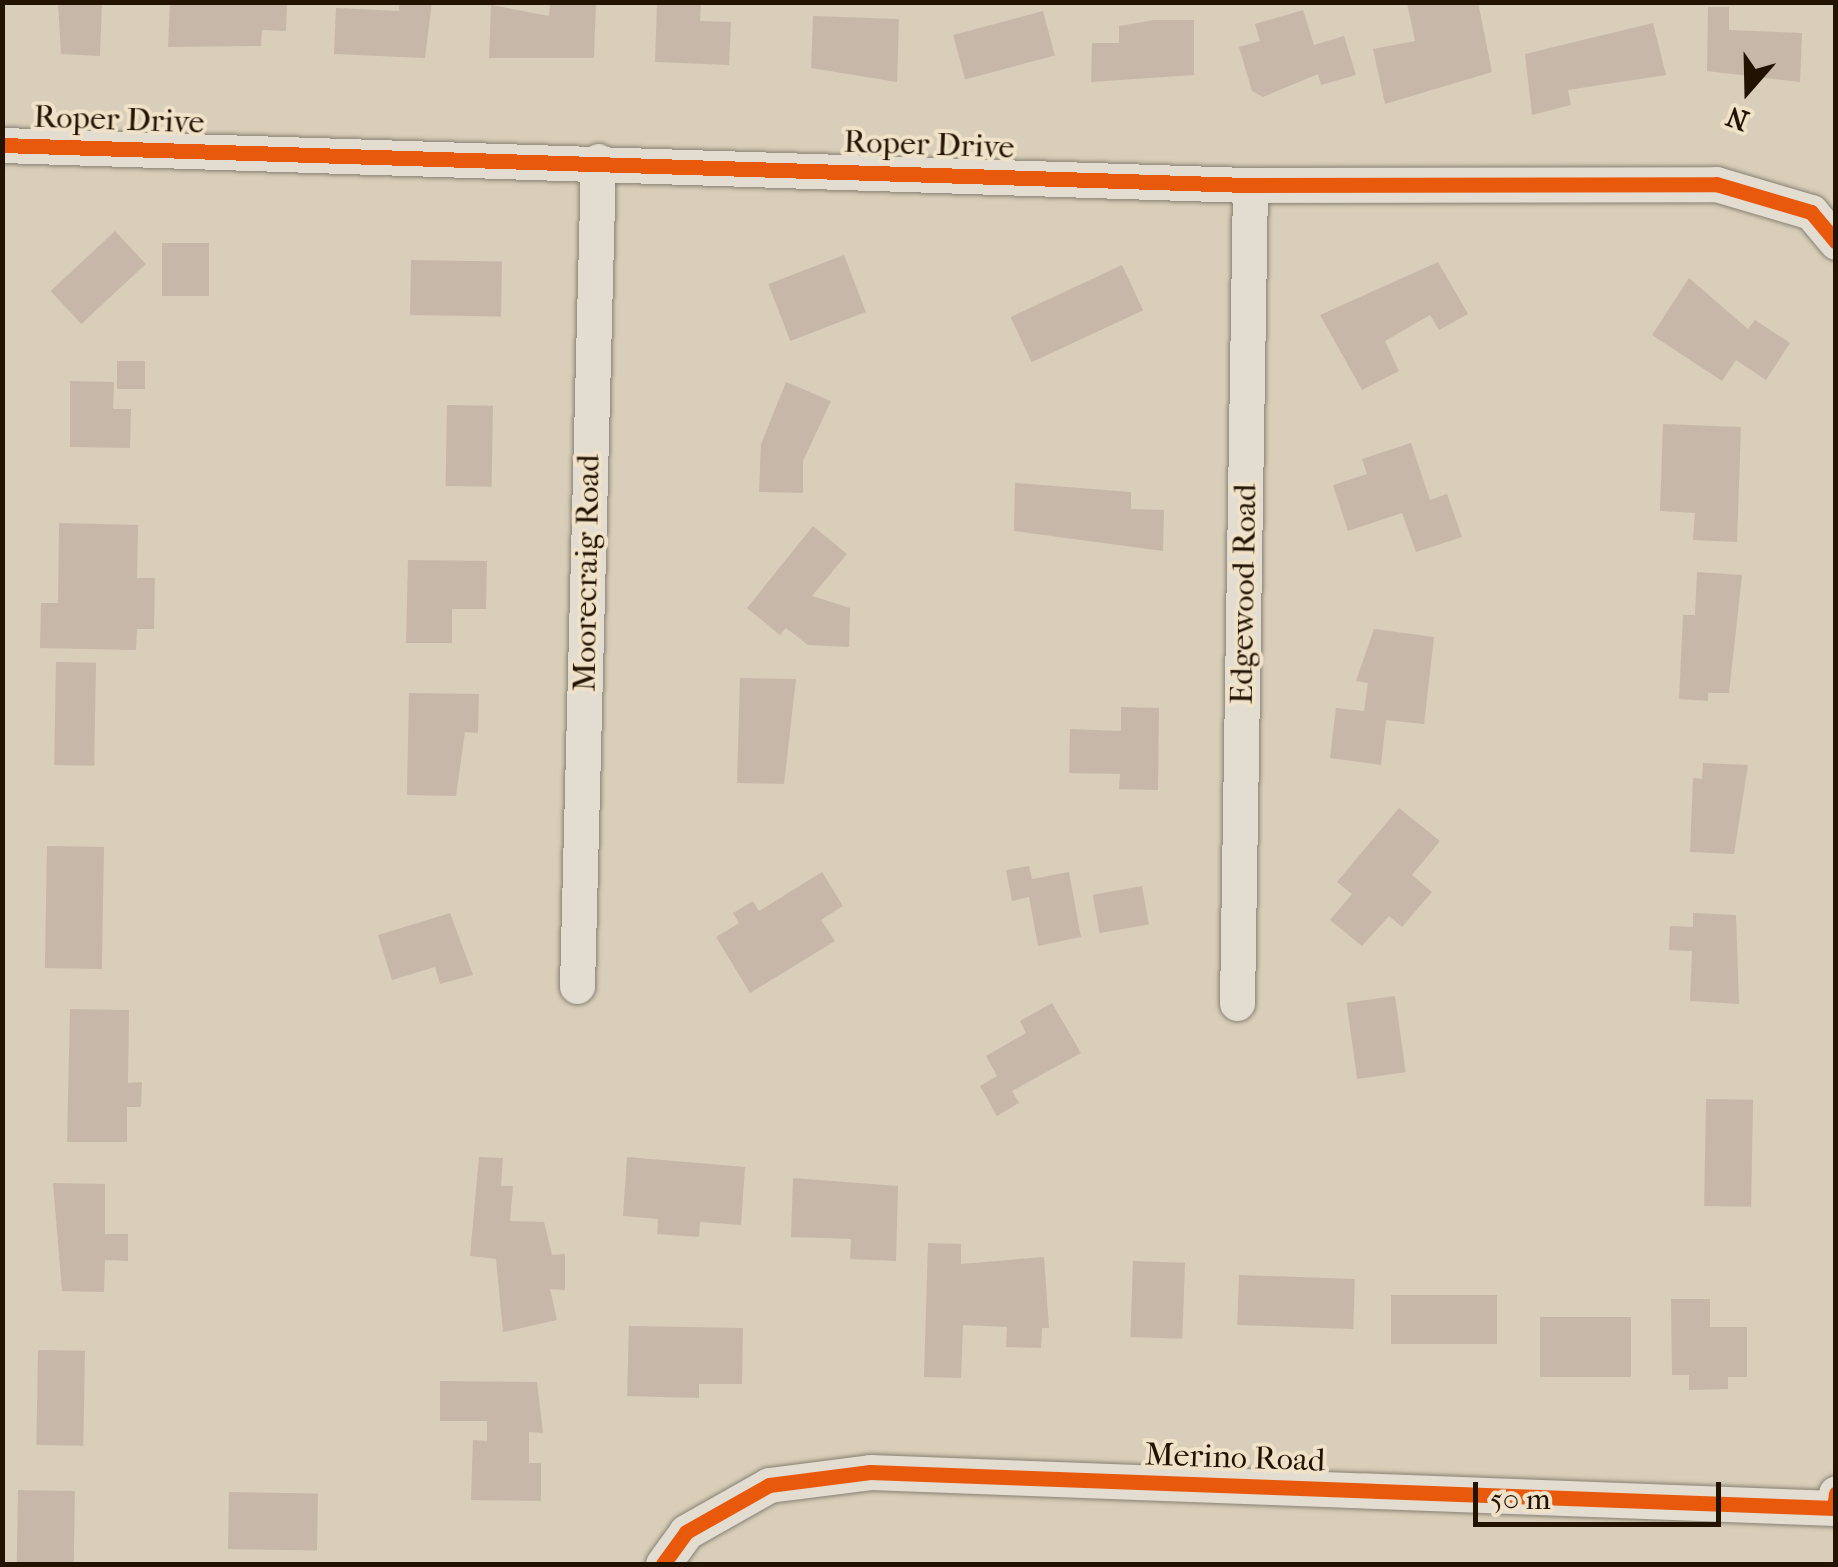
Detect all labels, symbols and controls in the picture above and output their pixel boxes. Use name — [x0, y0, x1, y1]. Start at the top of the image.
north arrow — [1698, 40, 1798, 140]
street label: Roper Drive — [33, 98, 205, 142]
text: N — [1722, 100, 1753, 138]
street label: Roper Drive — [843, 123, 1015, 167]
street label: Moorecraig Road — [566, 454, 608, 692]
street label: Edgewood Road — [1223, 483, 1265, 705]
street label: Merino Road — [1144, 1436, 1326, 1480]
scale bar — [1478, 1462, 1726, 1524]
text: 50 m — [1490, 1482, 1551, 1517]

